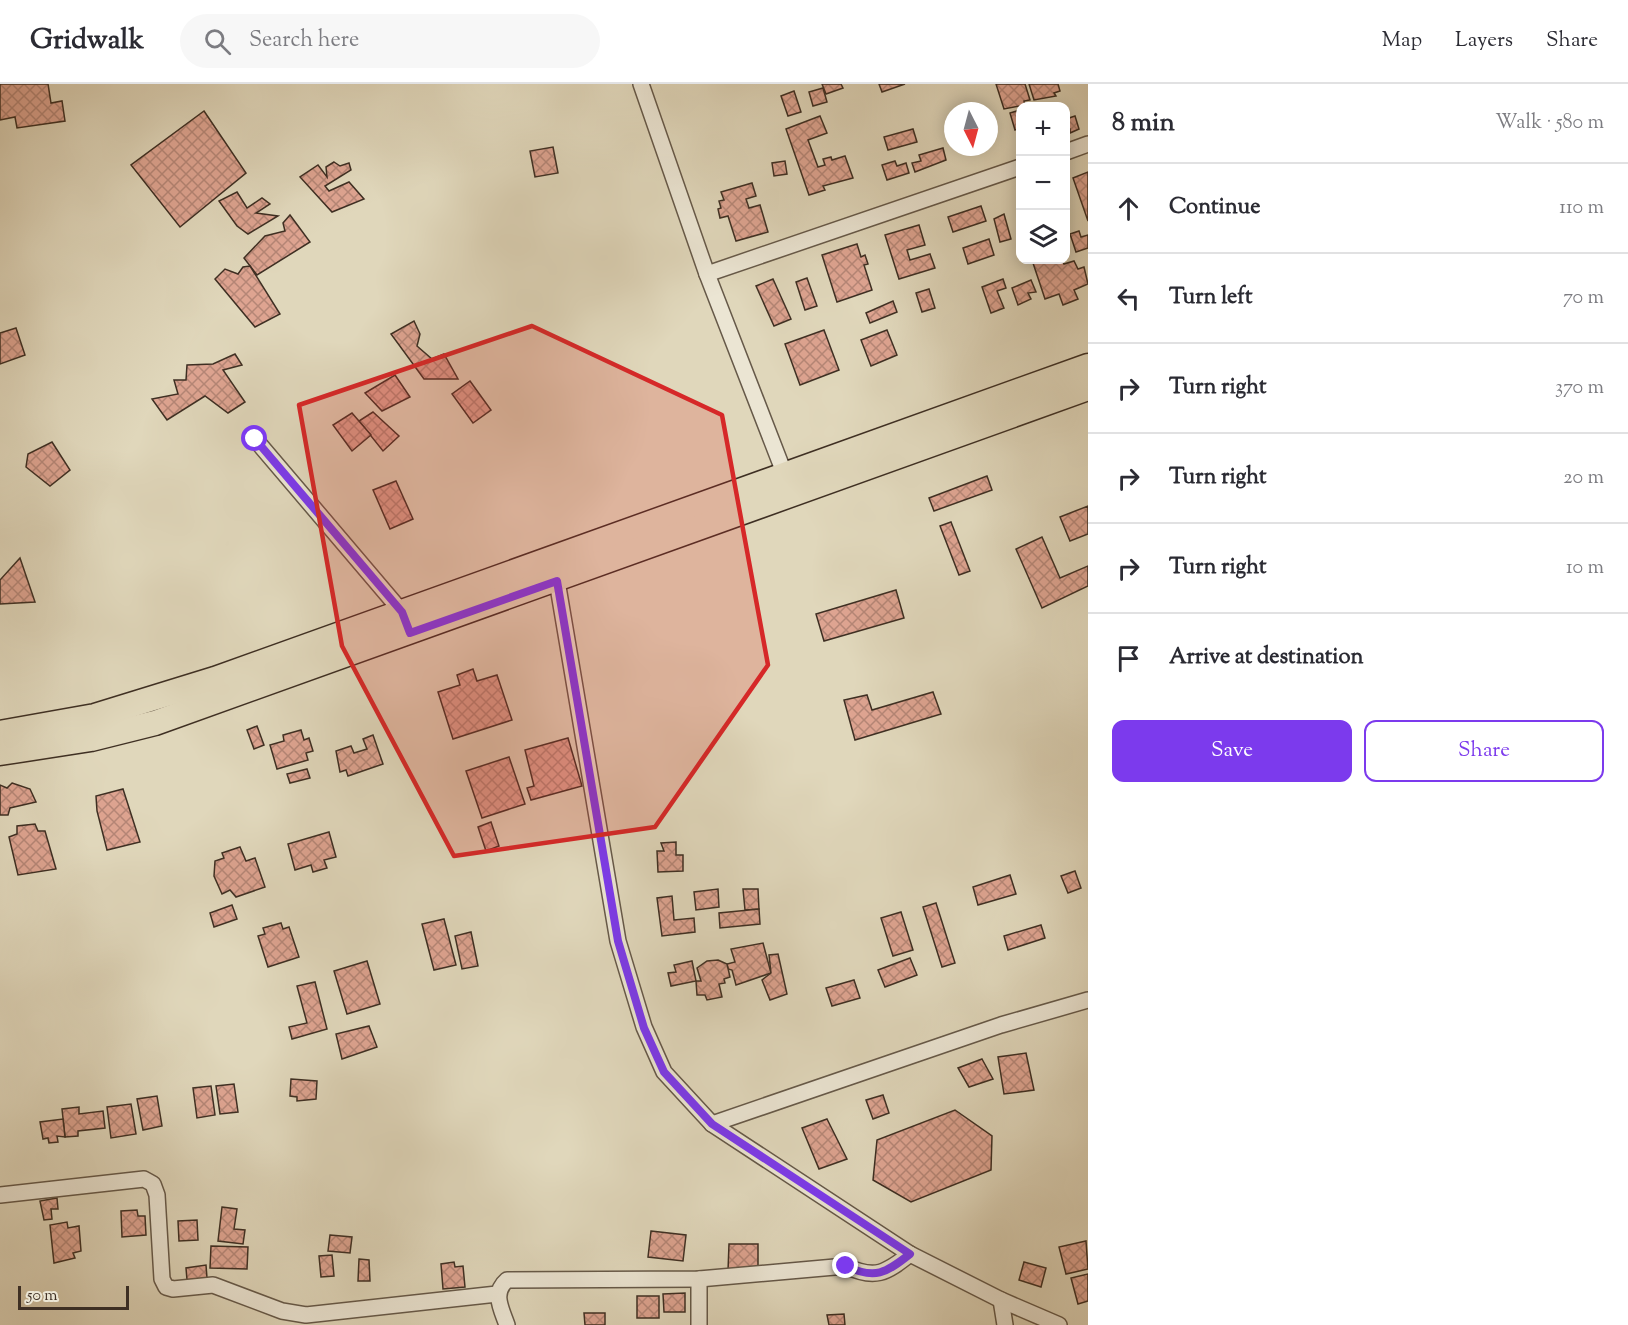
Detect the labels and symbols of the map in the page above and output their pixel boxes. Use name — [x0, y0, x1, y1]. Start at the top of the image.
north arrow — [944, 102, 998, 156]
route start — [241, 425, 267, 451]
route end — [832, 1252, 858, 1278]
scale bar — [18, 1283, 129, 1310]

